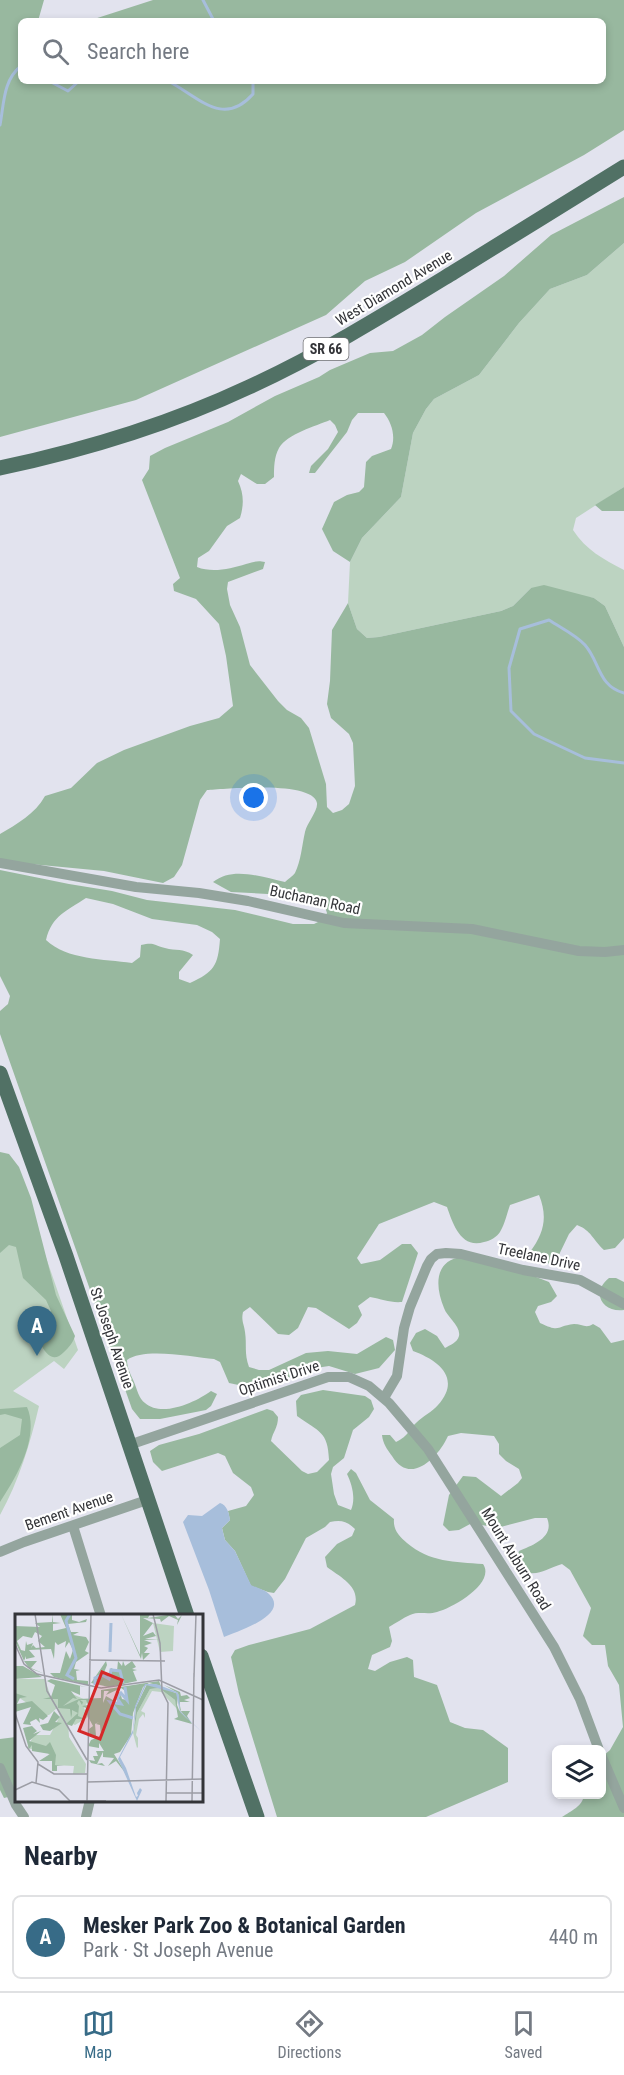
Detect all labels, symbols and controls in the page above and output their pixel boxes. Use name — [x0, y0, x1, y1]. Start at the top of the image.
search box — [18, 18, 606, 84]
icon: search — [39, 35, 72, 68]
text: Search here — [87, 39, 189, 64]
street label: West Diamond Avenue — [333, 246, 455, 330]
road number: SR 66 — [304, 338, 348, 360]
your location — [239, 783, 268, 812]
street label: Buchanan Road — [268, 882, 362, 918]
street label: Treelane Drive — [496, 1239, 582, 1275]
street label: St Joseph Avenue — [86, 1285, 138, 1391]
pin: A — [18, 1306, 57, 1356]
street label: Optimist Drive — [236, 1357, 322, 1399]
street label: Bement Avenue — [23, 1488, 115, 1534]
street label: Mount Auburn Road — [477, 1505, 555, 1613]
inset map — [15, 1614, 202, 1802]
map controls — [552, 1745, 606, 1799]
button: layers — [552, 1745, 606, 1799]
text: Nearby — [24, 1841, 98, 1871]
text: Mesker Park Zoo & Botanical Garden — [83, 1913, 406, 1938]
text: A — [40, 1925, 51, 1949]
text: 440 m — [549, 1925, 598, 1949]
text: Park · St Joseph Avenue — [83, 1938, 274, 1962]
tab: Map — [82, 2007, 115, 2062]
tab: Directions — [278, 2007, 341, 2062]
tab: Saved — [504, 2007, 542, 2062]

